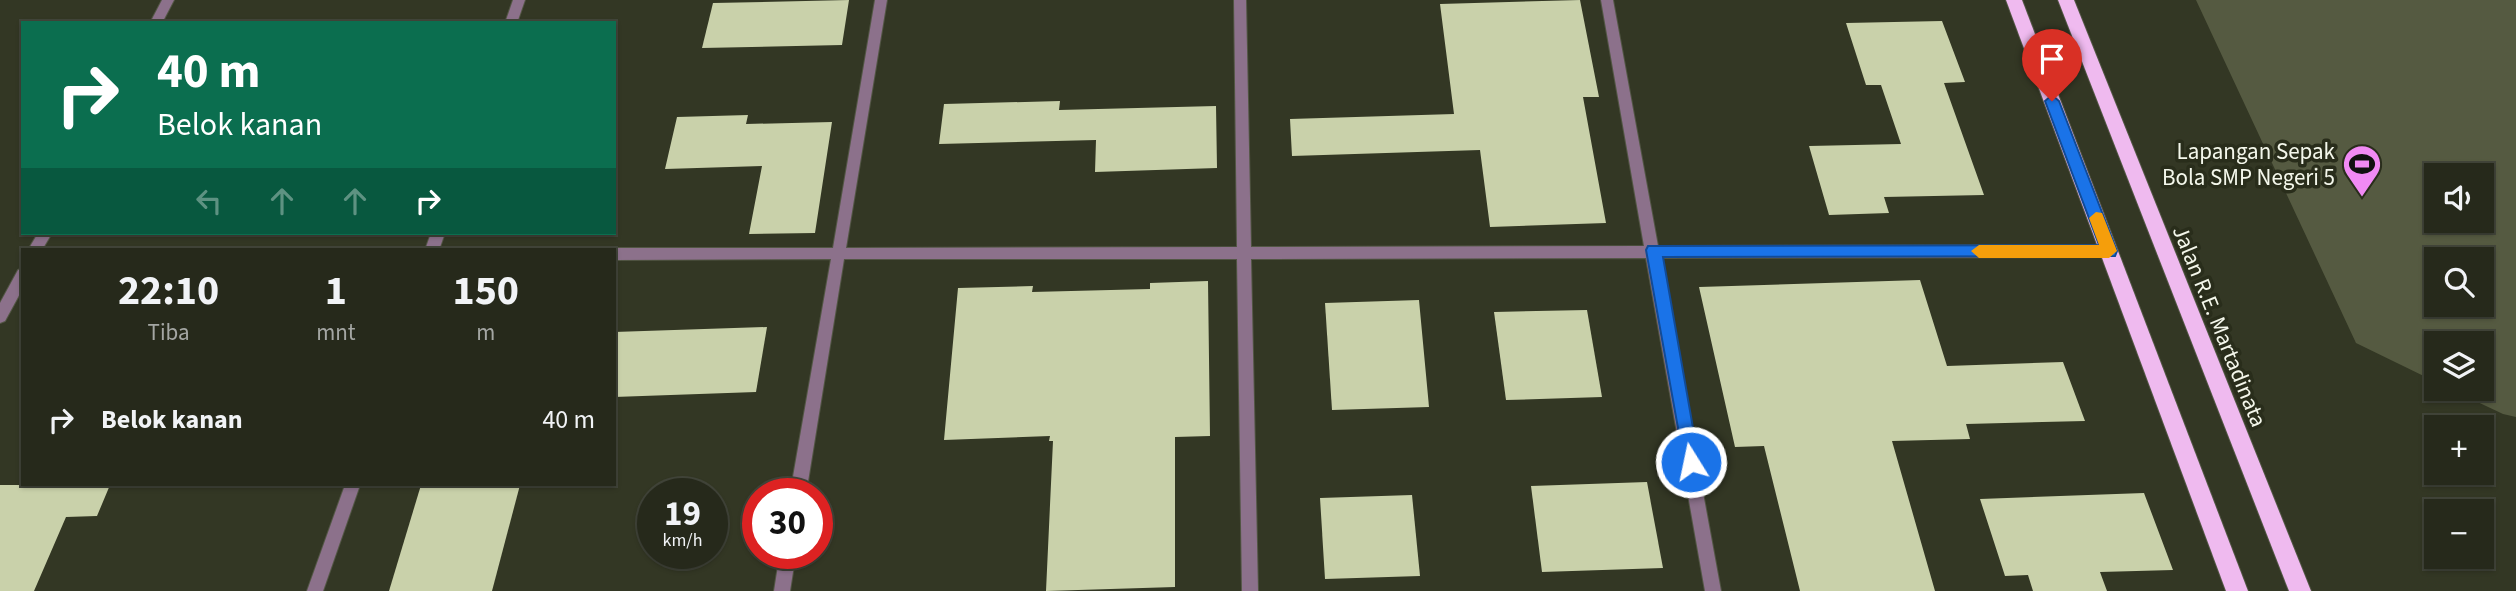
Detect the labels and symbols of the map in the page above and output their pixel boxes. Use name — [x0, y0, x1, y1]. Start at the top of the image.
pin — [2022, 29, 2082, 101]
place label: Lapangan Sepak Bola SMP Negeri 5 — [2162, 135, 2336, 194]
sports icon: Lapangan Sepak Bola SMP Negeri 5 — [2341, 143, 2383, 198]
street label: Jalan R.E. Martadinata — [2164, 220, 2275, 432]
position arrow — [1654, 425, 1728, 499]
speed limit sign: 30 — [742, 478, 833, 569]

